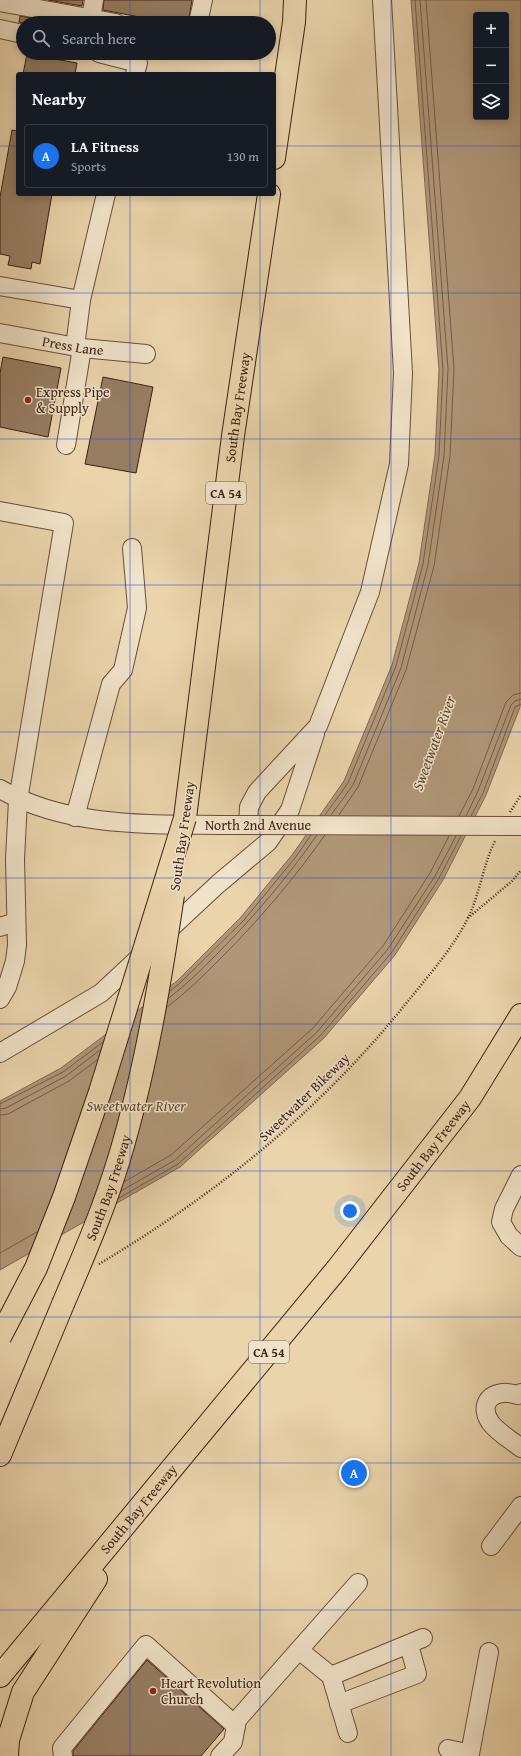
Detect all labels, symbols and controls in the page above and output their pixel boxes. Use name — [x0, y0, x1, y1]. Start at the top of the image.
map controls — [473, 12, 509, 120]
button: + — [473, 12, 509, 48]
search box — [16, 16, 276, 60]
icon: search — [30, 27, 52, 49]
text: Search here — [62, 28, 136, 49]
button: − — [473, 48, 509, 84]
button: layers — [473, 84, 509, 120]
text: Nearby — [32, 86, 86, 111]
text: LA Fitness — [71, 136, 139, 157]
text: A — [42, 147, 50, 166]
text: 130 m — [227, 147, 259, 166]
text: Sports — [71, 157, 106, 176]
street label: Press Lane — [41, 331, 105, 360]
street label: South Bay Freeway — [220, 351, 255, 464]
place label: Express Pipe & Supply — [36, 382, 110, 418]
marker: Express Pipe & Supply — [23, 395, 33, 405]
road number: CA 54 — [206, 482, 246, 504]
water label: Sweetwater River — [407, 692, 461, 793]
street label: South Bay Freeway — [164, 780, 200, 892]
street label: North 2nd Avenue — [205, 815, 311, 835]
street label: Sweetwater Bikeway — [254, 1048, 354, 1146]
water label: Sweetwater River — [86, 1095, 186, 1116]
street label: South Bay Freeway — [391, 1095, 475, 1195]
street label: South Bay Freeway — [81, 1132, 136, 1244]
your location — [340, 1201, 360, 1221]
road number: CA 54 — [249, 1341, 289, 1363]
pin: A — [341, 1458, 367, 1488]
street label: South Bay Freeway — [95, 1460, 182, 1558]
place label: Heart Revolution Church — [161, 1673, 261, 1709]
marker: Heart Revolution Church — [148, 1686, 158, 1696]

